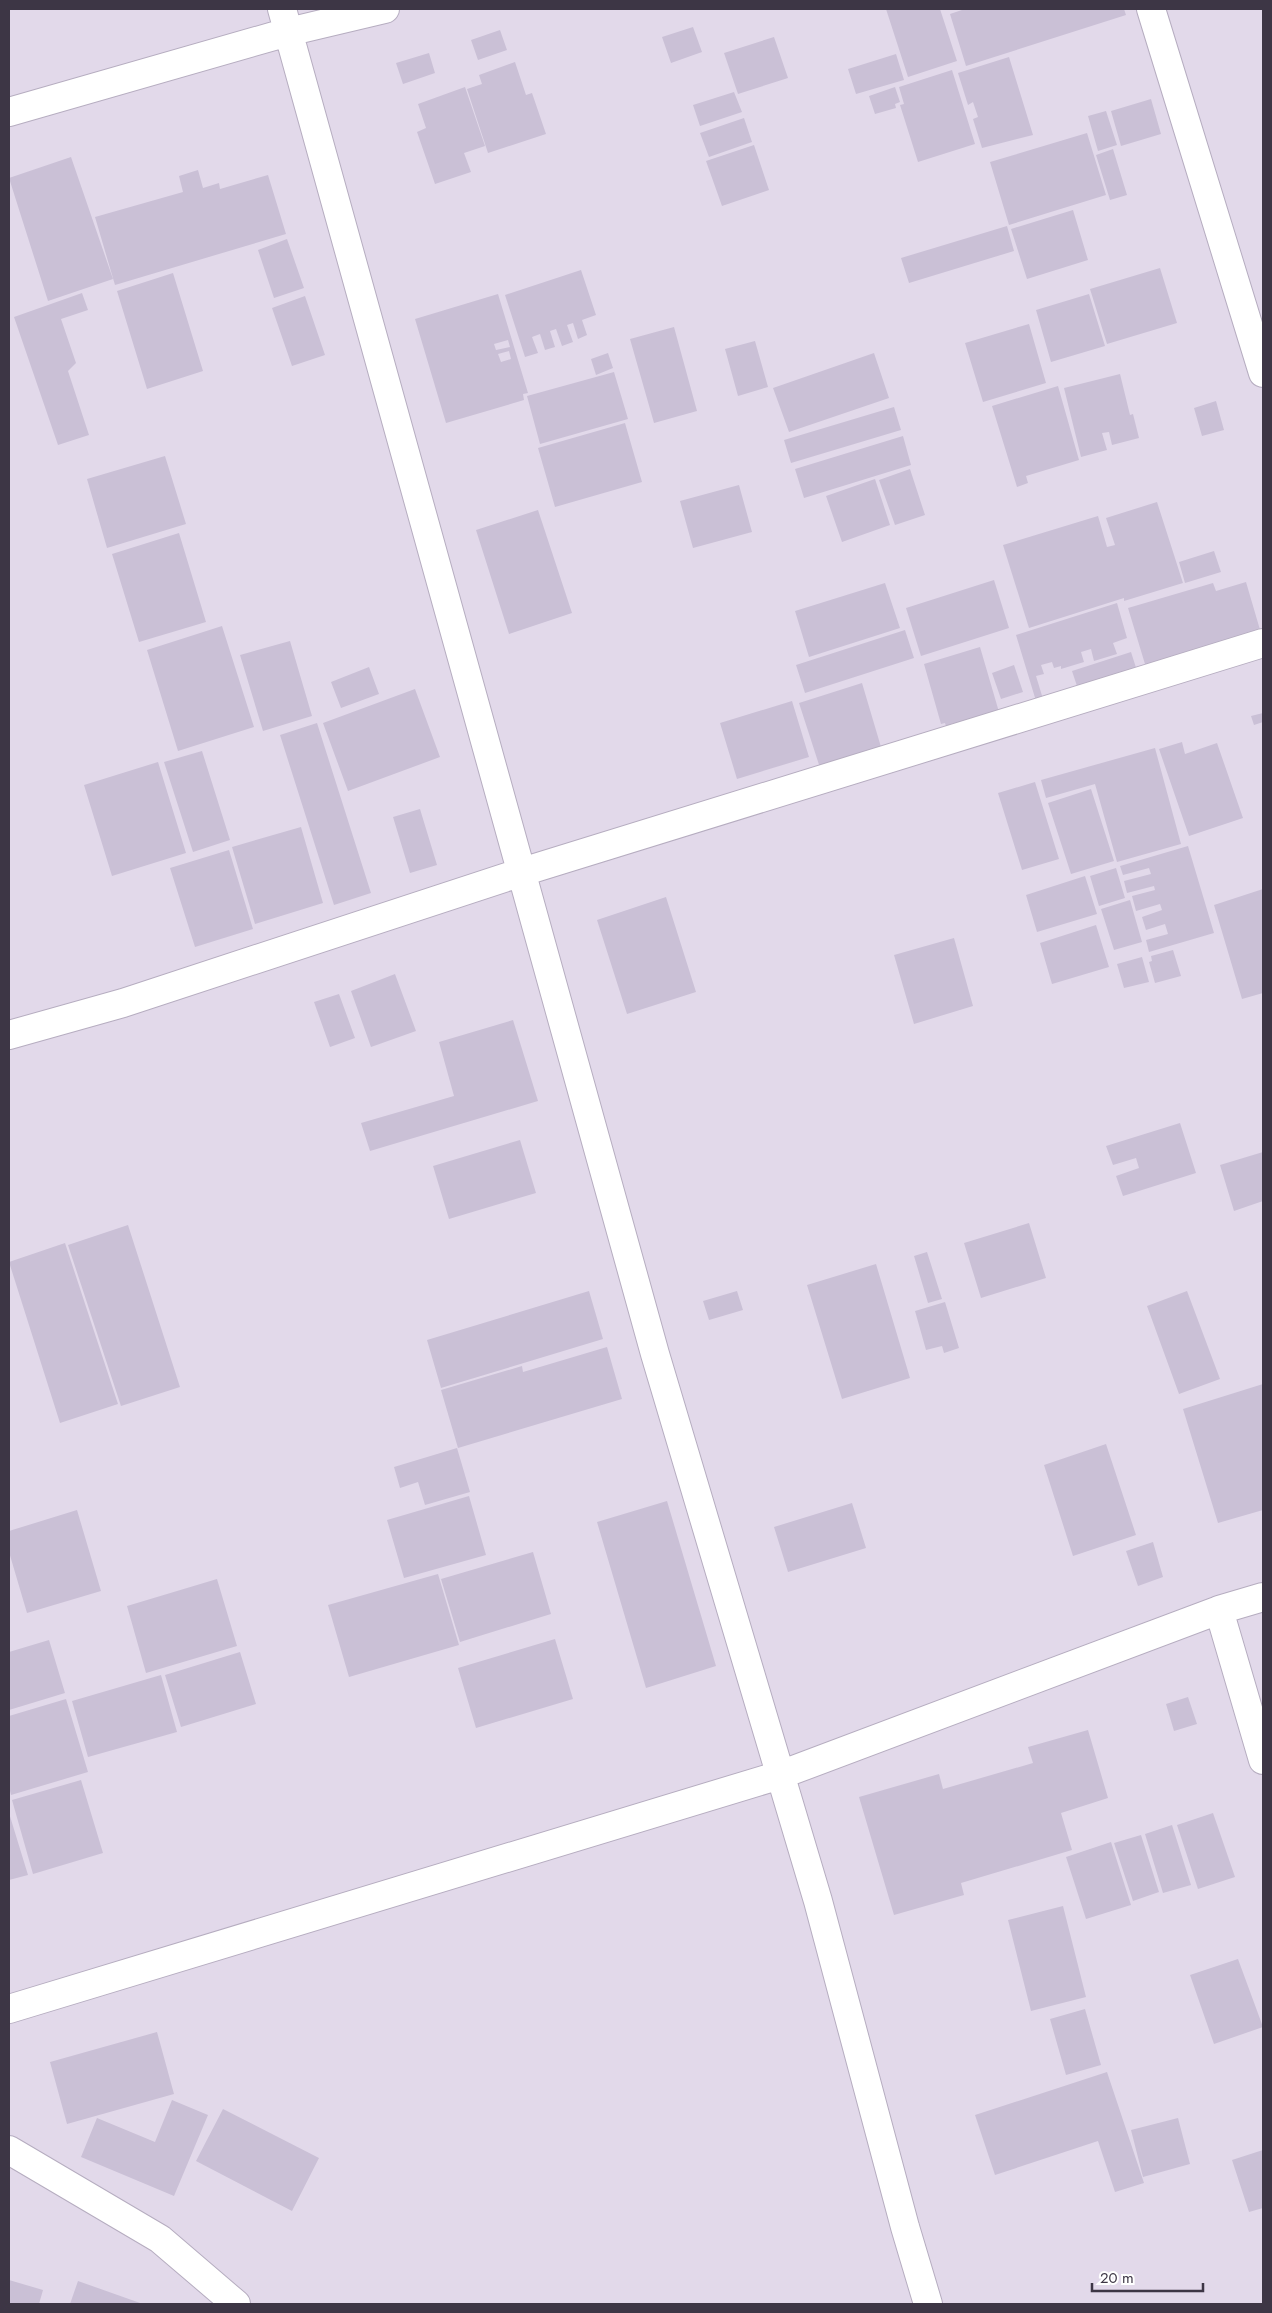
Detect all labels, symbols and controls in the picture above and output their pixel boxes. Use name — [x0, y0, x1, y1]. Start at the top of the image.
scale bar — [1092, 2260, 1203, 2292]
text: 20 m — [1100, 2267, 1134, 2289]

